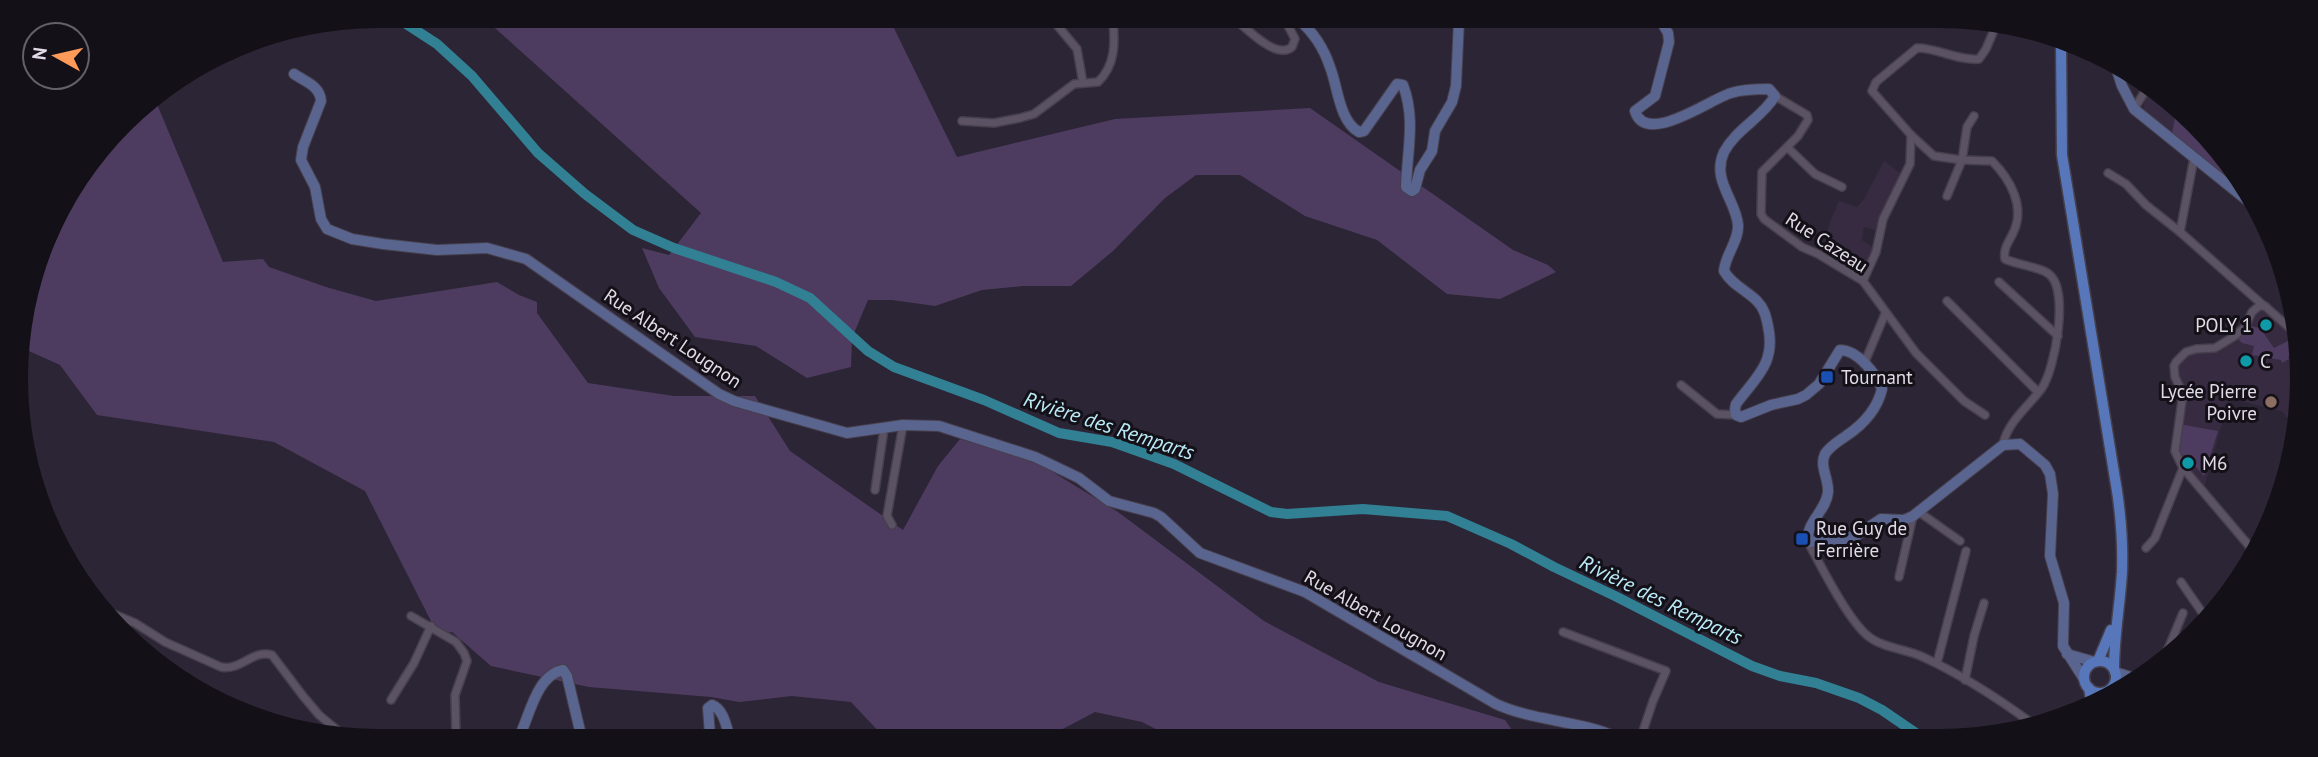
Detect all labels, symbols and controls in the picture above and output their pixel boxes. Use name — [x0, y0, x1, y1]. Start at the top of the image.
north arrow — [21, 21, 91, 91]
text: N — [26, 46, 52, 61]
street label: Rue Cazeau — [1781, 206, 1873, 278]
street label: Rue Albert Lougnon — [600, 283, 746, 393]
place label: POLY 1 — [2195, 313, 2252, 337]
marker: POLY 1 — [2258, 317, 2274, 333]
place label: C — [2260, 349, 2271, 373]
marker: C — [2238, 353, 2254, 369]
place label: Tournant — [1841, 365, 1913, 389]
marker: Tournant — [1819, 369, 1835, 385]
place label: Lycée Pierre Poivre — [2160, 379, 2257, 425]
water label: Rivière des Remparts — [1021, 385, 1198, 466]
marker: Lycée Pierre Poivre — [2263, 394, 2279, 410]
place label: M6 — [2202, 451, 2227, 475]
marker: M6 — [2180, 455, 2196, 471]
place label: Rue Guy de Ferrière — [1816, 516, 1907, 562]
marker: Rue Guy de Ferrière — [1794, 531, 1810, 547]
water label: Rivière des Remparts — [1575, 548, 1748, 651]
street label: Rue Albert Lougnon — [1300, 564, 1452, 666]

